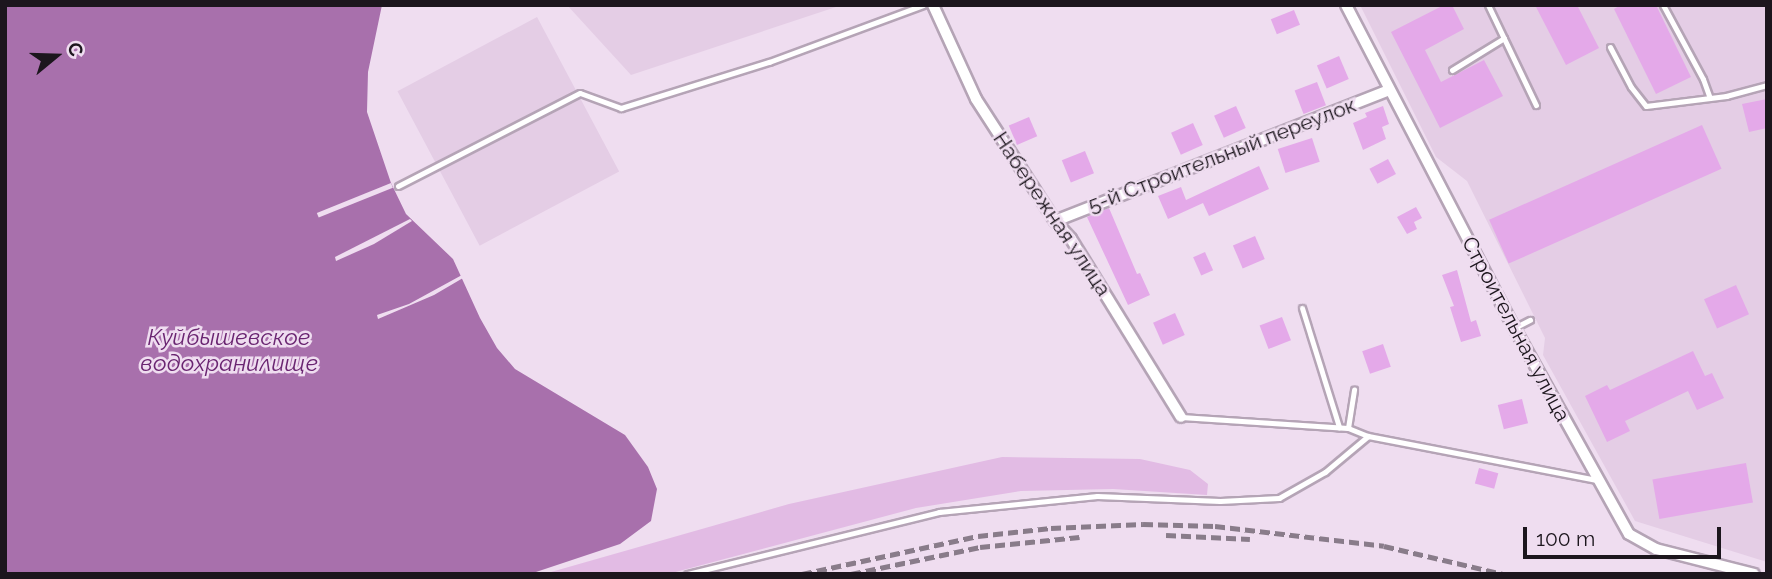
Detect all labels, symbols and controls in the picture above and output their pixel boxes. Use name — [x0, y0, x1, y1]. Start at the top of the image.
north arrow — [21, 21, 91, 91]
text: С — [63, 39, 88, 59]
street label: 5-й Строительный переулок — [1084, 92, 1360, 218]
street label: Набережная улица — [988, 127, 1116, 301]
street label: Строительная улица — [1456, 232, 1576, 426]
water label: Куйбышевское водохранилище — [140, 323, 318, 377]
scale bar — [1527, 512, 1725, 556]
text: 100 m — [1536, 526, 1595, 551]

